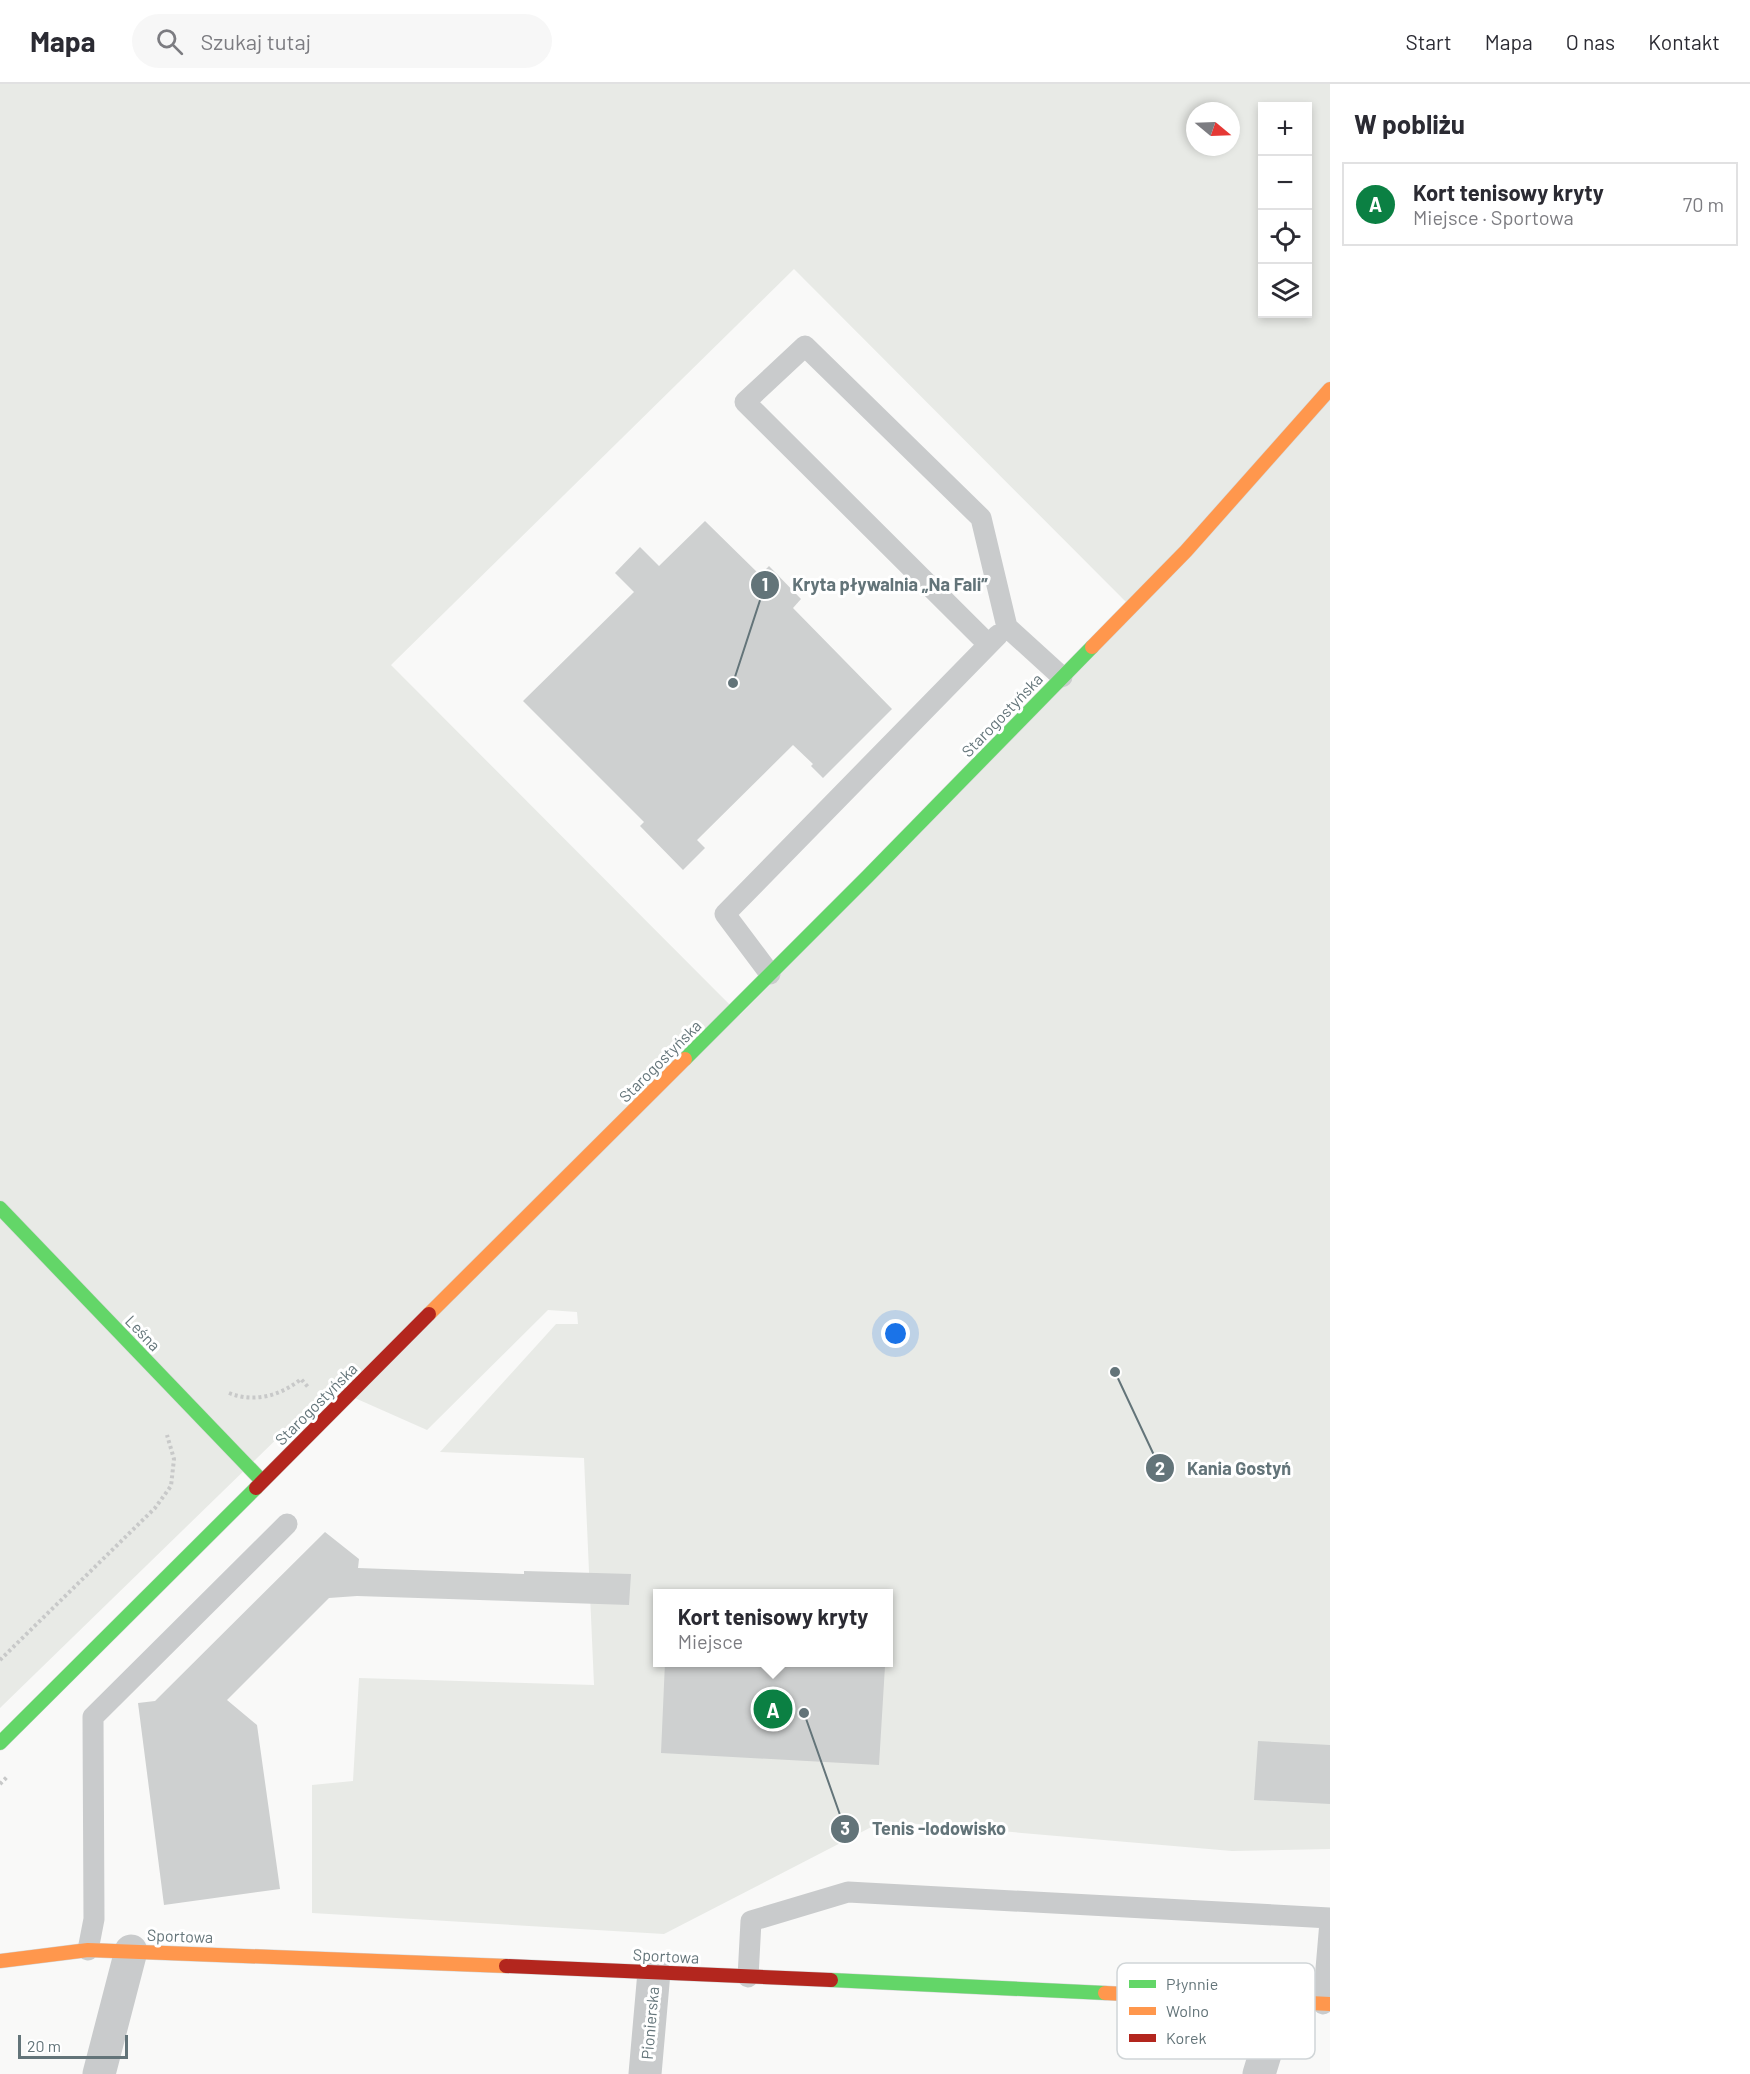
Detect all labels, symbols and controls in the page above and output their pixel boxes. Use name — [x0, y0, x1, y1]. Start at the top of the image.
search box — [132, 14, 552, 68]
text: Mapa — [30, 24, 96, 58]
icon: search — [153, 25, 186, 58]
text: Szukaj tutaj — [201, 28, 311, 54]
text: Start — [1405, 29, 1452, 54]
text: Mapa — [1485, 29, 1533, 54]
text: O nas — [1566, 29, 1615, 54]
text: Kontakt — [1648, 29, 1720, 54]
north arrow — [1186, 102, 1240, 156]
map controls — [1258, 102, 1312, 318]
button: + — [1258, 102, 1312, 156]
text: W pobliżu — [1354, 108, 1465, 139]
button: − — [1258, 156, 1312, 210]
text: Kort tenisowy kryty — [1413, 179, 1604, 205]
text: A — [1369, 192, 1382, 216]
text: 70 m — [1683, 192, 1724, 216]
text: Miejsce · Sportowa — [1413, 205, 1574, 229]
button: locate — [1258, 210, 1312, 264]
button: layers — [1258, 264, 1312, 318]
callout: Kryta pływalnia „Na Fali” — [750, 567, 1000, 603]
text: 1 — [762, 573, 768, 595]
text: Kryta pływalnia „Na Fali” — [792, 573, 988, 595]
street label: Starogostyńska — [957, 669, 1046, 760]
street label: Starogostyńska — [615, 1016, 705, 1106]
street label: Leśna — [122, 1311, 165, 1354]
your location — [881, 1319, 910, 1348]
street label: Starogostyńska — [271, 1359, 361, 1449]
callout: Kania Gostyń — [1145, 1450, 1303, 1486]
text: 2 — [1155, 1457, 1165, 1479]
text: Kania Gostyń — [1187, 1457, 1291, 1479]
popup — [653, 1589, 893, 1667]
text: Kort tenisowy kryty — [678, 1603, 868, 1629]
text: Miejsce — [678, 1629, 743, 1653]
pin: A — [754, 1686, 792, 1732]
callout: Tenis -lodowisko — [830, 1811, 1018, 1847]
text: 3 — [840, 1817, 850, 1839]
text: Tenis -lodowisko — [872, 1817, 1006, 1839]
street label: Sportowa — [147, 1925, 214, 1946]
street label: Sportowa — [632, 1944, 700, 1967]
legend — [1117, 1963, 1315, 2059]
text: Płynnie — [1166, 1974, 1218, 1993]
street label: Pionierska — [637, 1986, 662, 2060]
text: Wolno — [1166, 2001, 1209, 2020]
text: Korek — [1166, 2028, 1207, 2047]
scale bar — [18, 2032, 128, 2060]
text: 20 m — [27, 2036, 61, 2055]

